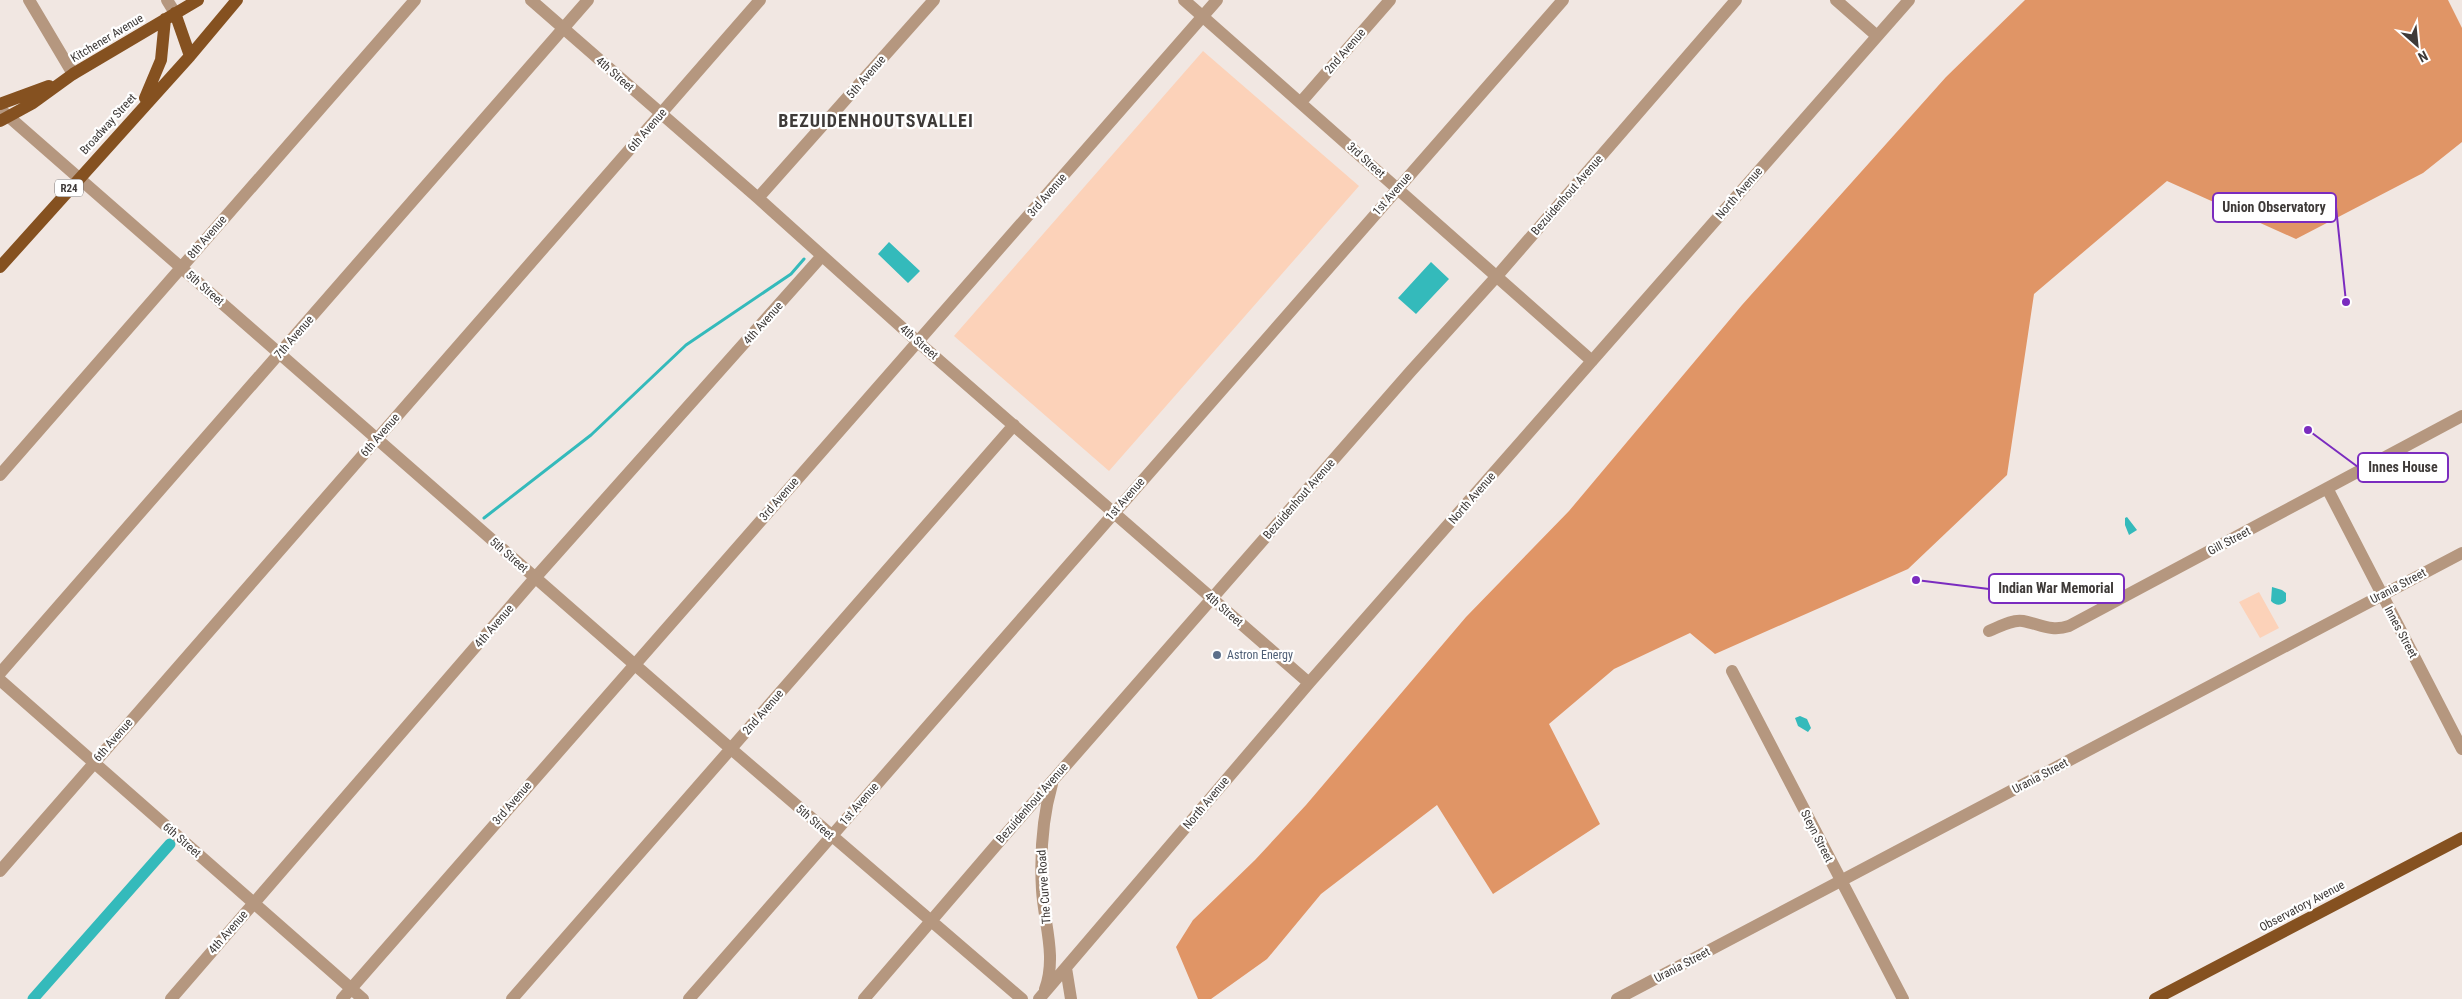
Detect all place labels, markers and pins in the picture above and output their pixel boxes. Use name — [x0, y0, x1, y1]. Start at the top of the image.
callout: Union Observatory — [2213, 193, 2336, 222]
callout: Innes House — [2358, 453, 2448, 482]
callout: Indian War Memorial — [1989, 574, 2124, 603]
place label: Astron Energy — [1227, 648, 1293, 662]
marker: Astron Energy — [1211, 649, 1223, 661]

